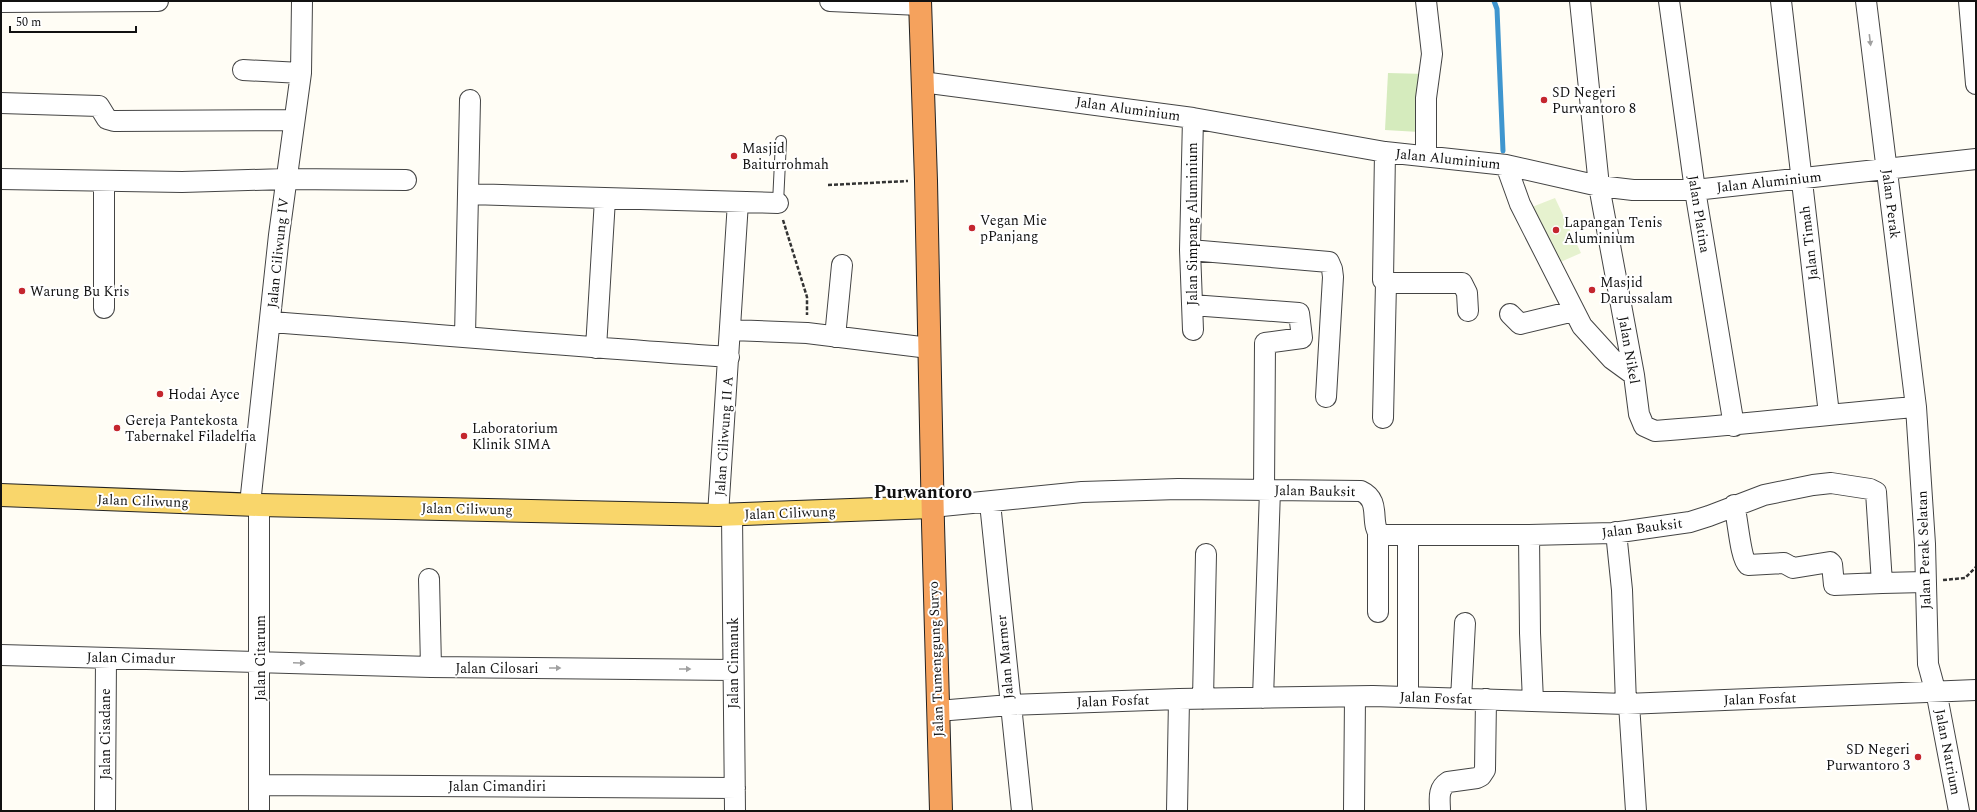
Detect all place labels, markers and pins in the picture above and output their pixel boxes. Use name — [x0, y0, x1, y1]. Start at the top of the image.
place label: SD Negeri Purwantoro 8 — [1552, 82, 1636, 119]
marker: SD Negeri Purwantoro 8 — [1539, 95, 1549, 105]
place label: Masjid Baiturrohmah — [742, 138, 829, 175]
marker: Masjid Baiturrohmah — [729, 151, 739, 161]
place label: Vegan Mie pPanjang — [980, 210, 1047, 247]
place label: Lapangan Tenis Aluminium — [1564, 212, 1663, 249]
marker: Vegan Mie pPanjang — [967, 223, 977, 233]
marker: Lapangan Tenis Aluminium — [1551, 225, 1561, 235]
place label: Masjid Darussalam — [1600, 272, 1673, 309]
place label: Warung Bu Kris — [30, 281, 130, 302]
marker: Masjid Darussalam — [1587, 285, 1597, 295]
marker: Warung Bu Kris — [17, 286, 27, 296]
place label: Hodai Ayce — [168, 384, 240, 405]
marker: Hodai Ayce — [155, 389, 165, 399]
place label: Gereja Pantekosta Tabernakel Filadelfia — [125, 410, 256, 447]
place label: Laboratorium Klinik SIMA — [472, 418, 558, 455]
marker: Gereja Pantekosta Tabernakel Filadelfia — [112, 423, 122, 433]
marker: Laboratorium Klinik SIMA — [459, 431, 469, 441]
place label: SD Negeri Purwantoro 3 — [1826, 739, 1910, 776]
marker: SD Negeri Purwantoro 3 — [1913, 752, 1923, 762]

